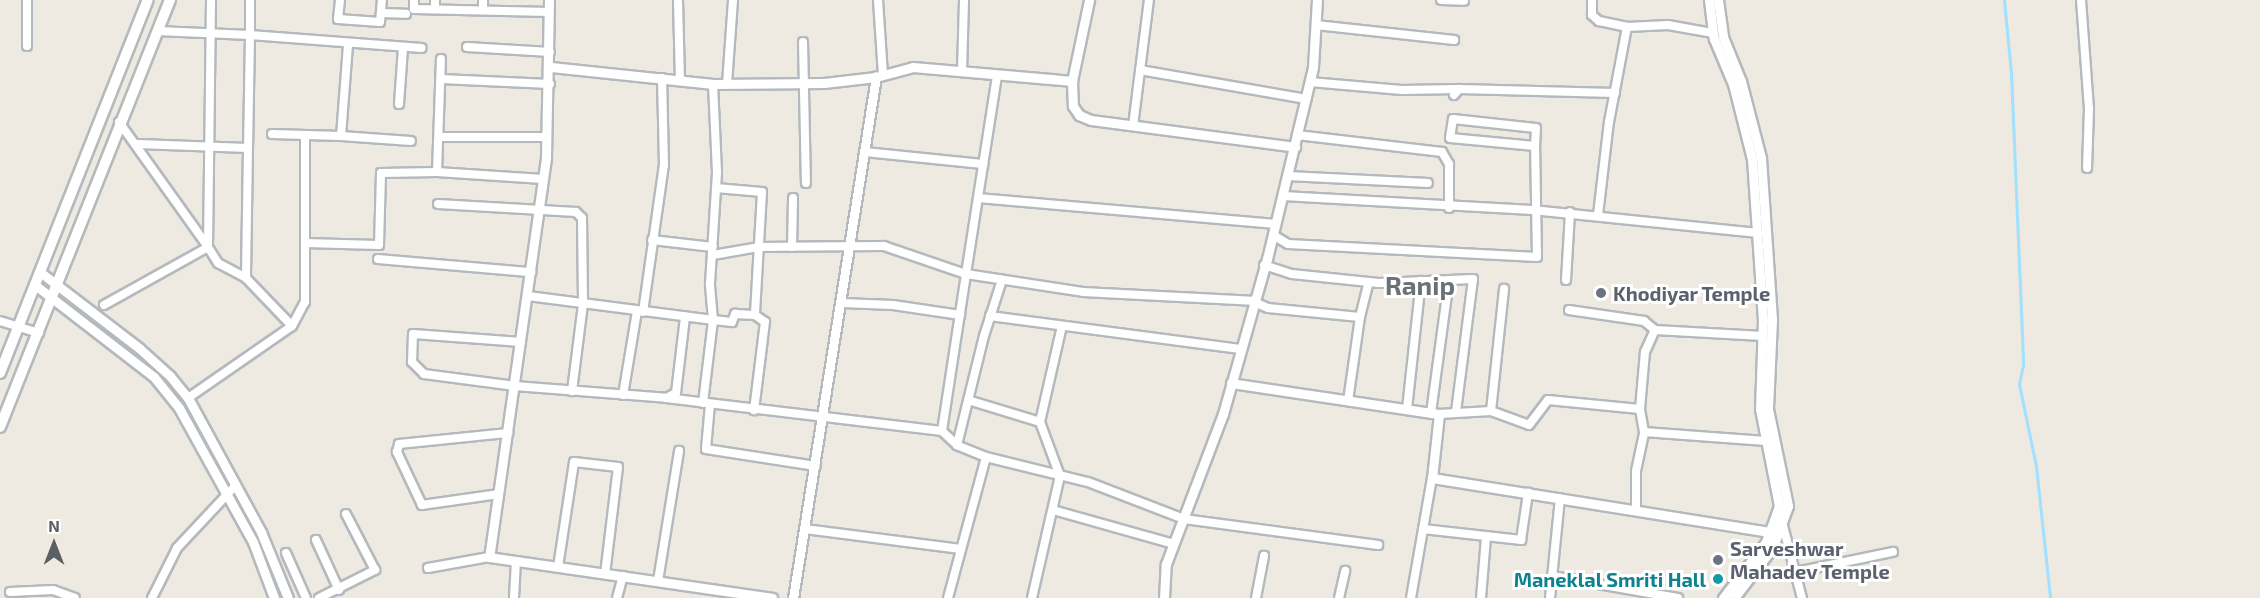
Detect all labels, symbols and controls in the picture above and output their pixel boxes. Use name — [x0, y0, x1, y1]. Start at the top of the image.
district label: Ranip — [1385, 269, 1455, 301]
place label: Khodiyar Temple — [1613, 281, 1771, 305]
marker: Khodiyar Temple — [1594, 286, 1608, 300]
north arrow — [24, 514, 84, 574]
text: N — [48, 516, 60, 535]
place label: Sarveshwar Mahadev Temple — [1730, 536, 1891, 583]
marker: Sarveshwar Mahadev Temple — [1711, 553, 1725, 567]
place label: Maneklal Smriti Hall — [1513, 567, 1706, 591]
marker: Maneklal Smriti Hall — [1711, 572, 1725, 586]

